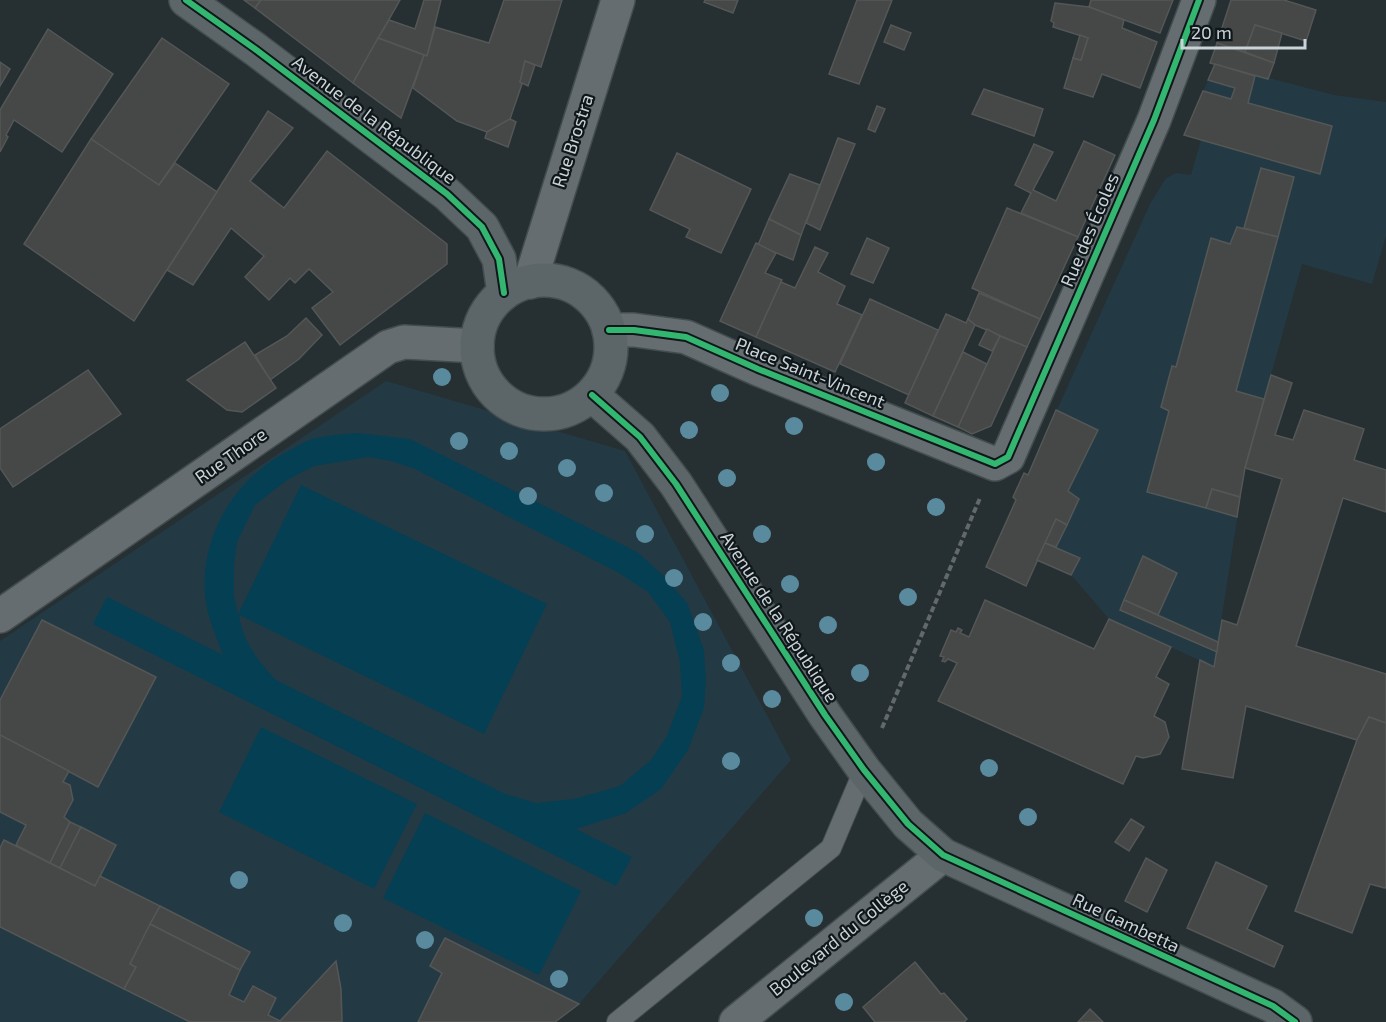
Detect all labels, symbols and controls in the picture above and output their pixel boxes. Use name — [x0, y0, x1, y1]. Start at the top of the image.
scale bar — [1182, 12, 1305, 50]
text: 20 m — [1191, 21, 1232, 43]
street label: Avenue de la République — [288, 50, 461, 188]
street label: Rue Brostra — [547, 91, 597, 190]
street label: Rue des Écoles — [1055, 169, 1123, 290]
street label: Place Saint-Vincent — [732, 332, 888, 412]
street label: Rue Thore — [190, 423, 271, 488]
street label: Avenue de la République — [716, 527, 843, 706]
street label: Boulevard du Collège — [764, 874, 912, 1000]
street label: Rue Gambetta — [1069, 888, 1183, 956]

